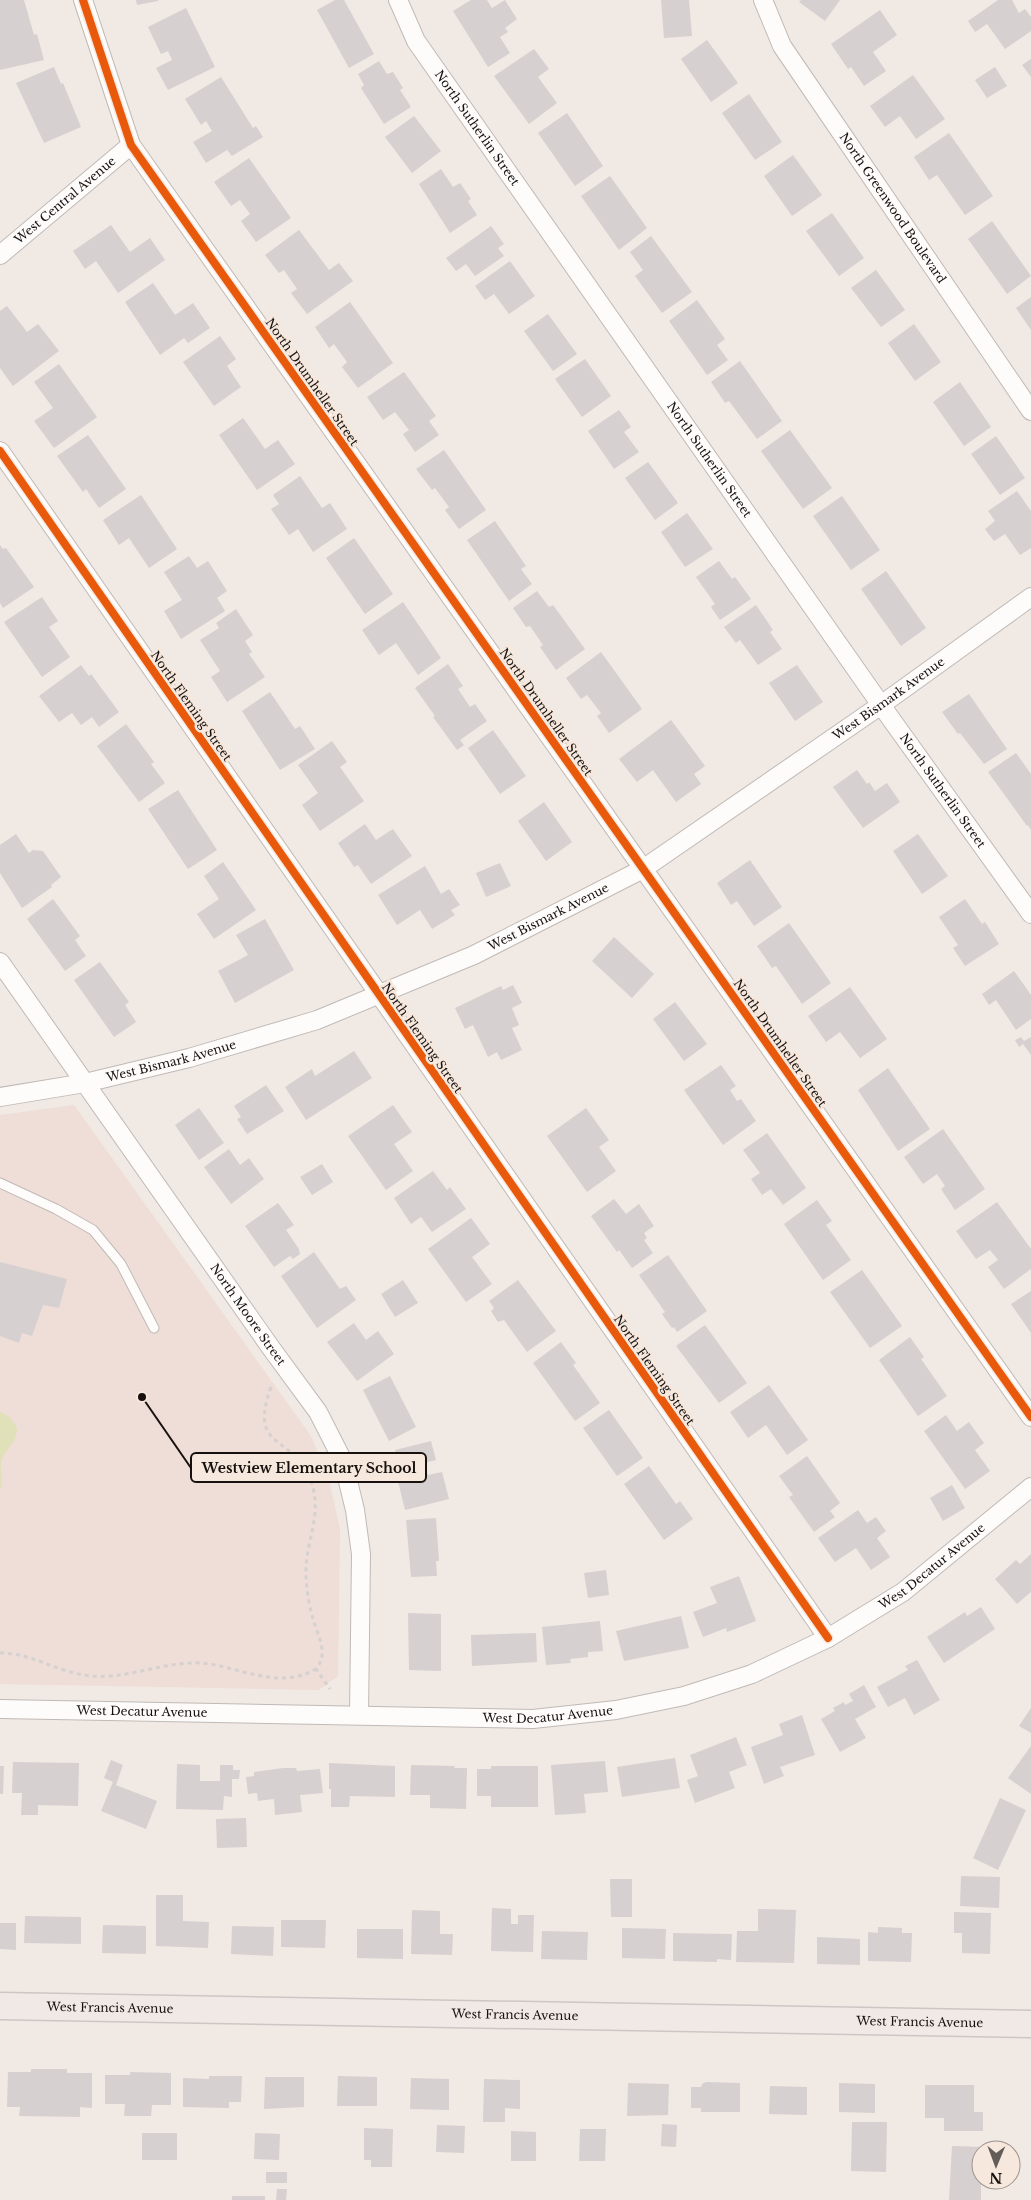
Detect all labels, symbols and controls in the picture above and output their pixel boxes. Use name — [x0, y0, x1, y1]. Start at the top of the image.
street label: North Sutherlin Street — [432, 67, 523, 189]
street label: North Greenwood Boulevard — [836, 130, 950, 286]
street label: West Central Avenue — [10, 153, 119, 247]
street label: North Drumheller Street — [263, 315, 362, 449]
street label: North Sutherlin Street — [664, 399, 755, 520]
street label: North Drumheller Street — [497, 645, 596, 779]
street label: North Fleming Street — [148, 648, 235, 764]
street label: West Bismark Avenue — [829, 654, 947, 744]
street label: North Sutherlin Street — [897, 730, 989, 851]
street label: West Bismark Avenue — [484, 880, 611, 954]
street label: North Drumheller Street — [731, 976, 830, 1110]
street label: North Fleming Street — [379, 980, 466, 1096]
street label: West Bismark Avenue — [104, 1036, 238, 1085]
street label: North Moore Street — [207, 1261, 289, 1368]
street label: North Fleming Street — [611, 1312, 698, 1428]
callout: Westview Elementary School — [191, 1453, 426, 1482]
text: Westview Elementary School — [201, 1459, 416, 1477]
street label: West Decatur Avenue — [875, 1520, 988, 1613]
street label: West Decatur Avenue — [75, 1702, 208, 1720]
street label: West Decatur Avenue — [481, 1702, 614, 1726]
street label: West Francis Avenue — [45, 1999, 174, 2016]
street label: West Francis Avenue — [450, 2006, 579, 2023]
street label: West Francis Avenue — [855, 2013, 984, 2030]
north arrow — [971, 2140, 1021, 2190]
text: N — [989, 2169, 1003, 2187]

